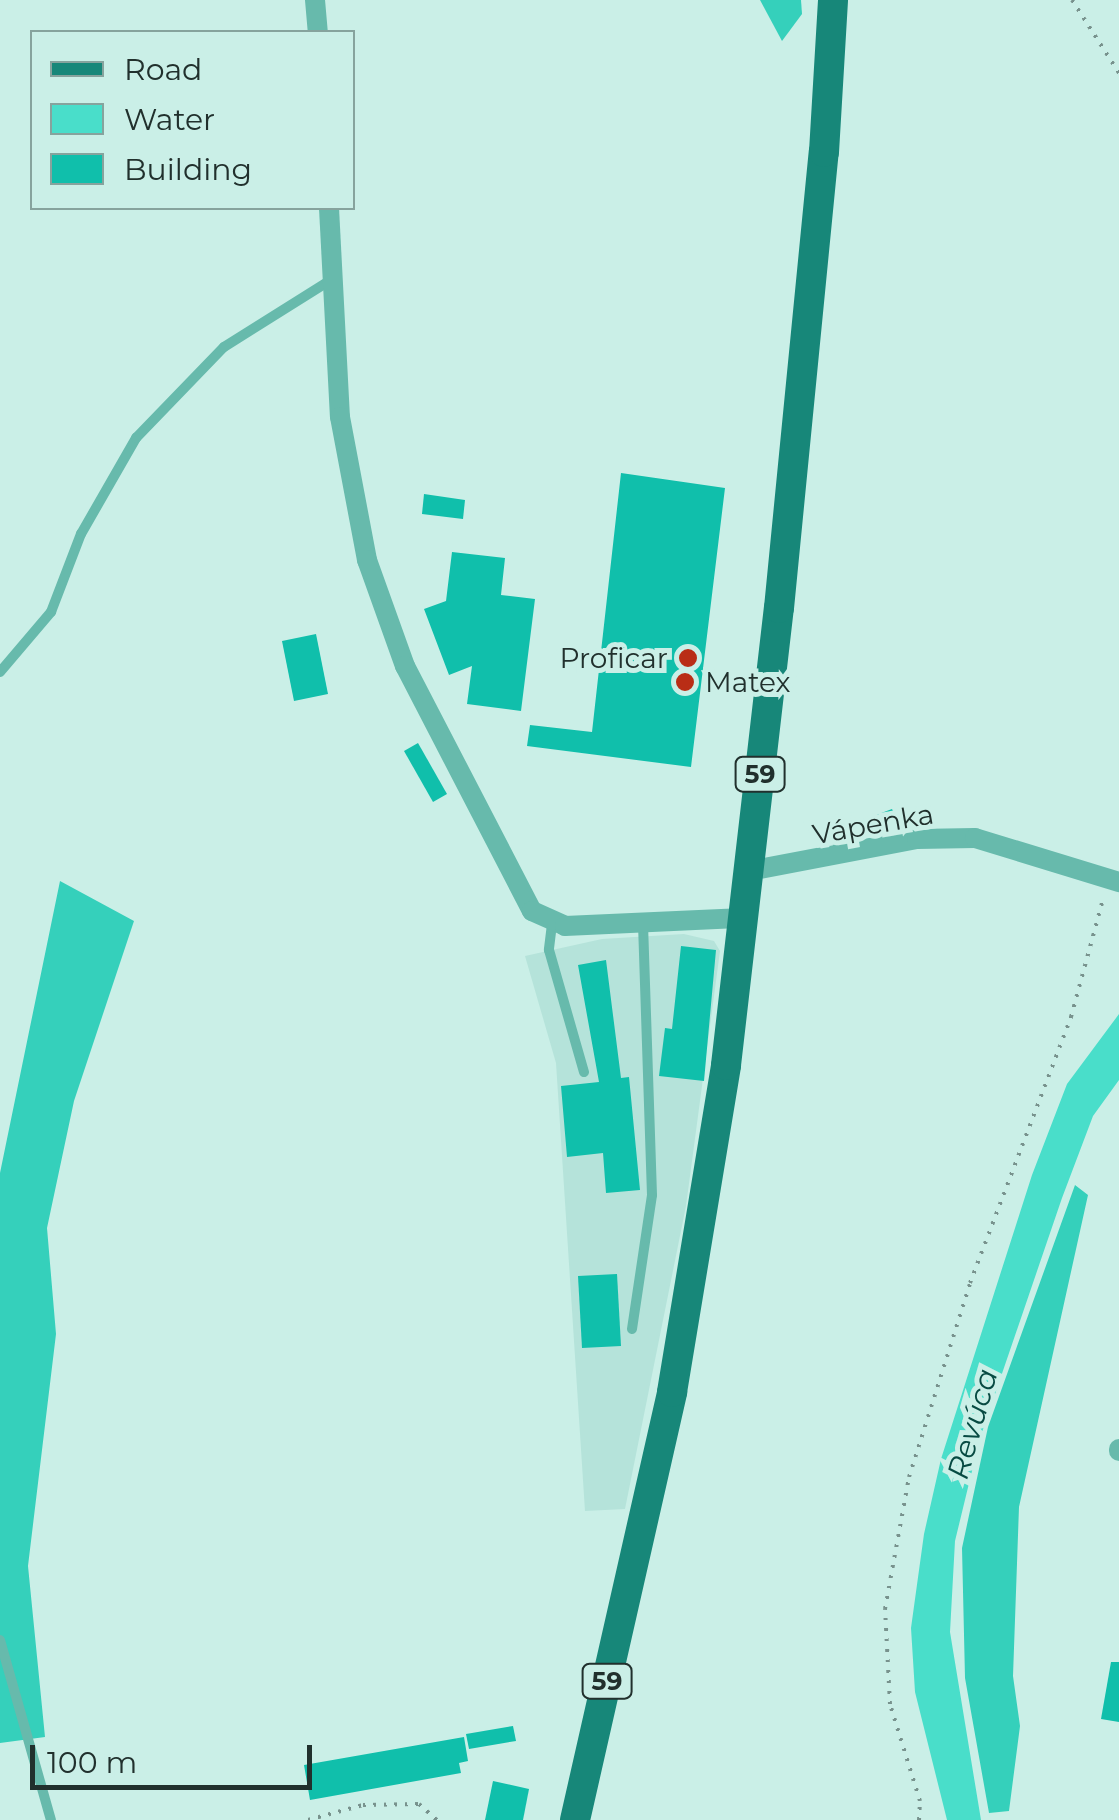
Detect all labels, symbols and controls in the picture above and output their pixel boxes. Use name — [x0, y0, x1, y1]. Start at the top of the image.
legend — [30, 30, 355, 210]
text: Road — [124, 51, 202, 88]
text: Water — [124, 101, 215, 138]
text: Building — [124, 151, 252, 188]
place label: Proficar — [560, 641, 668, 675]
marker: Proficar — [677, 647, 699, 669]
place label: Matex — [705, 665, 791, 699]
marker: Matex — [674, 671, 696, 693]
road number: 59 — [732, 754, 788, 794]
street label: Vápenka — [810, 797, 936, 851]
water label: Revúca — [940, 1365, 1006, 1483]
road number: 59 — [580, 1661, 634, 1701]
scale bar — [35, 1725, 318, 1787]
text: 100 m — [47, 1744, 137, 1781]

